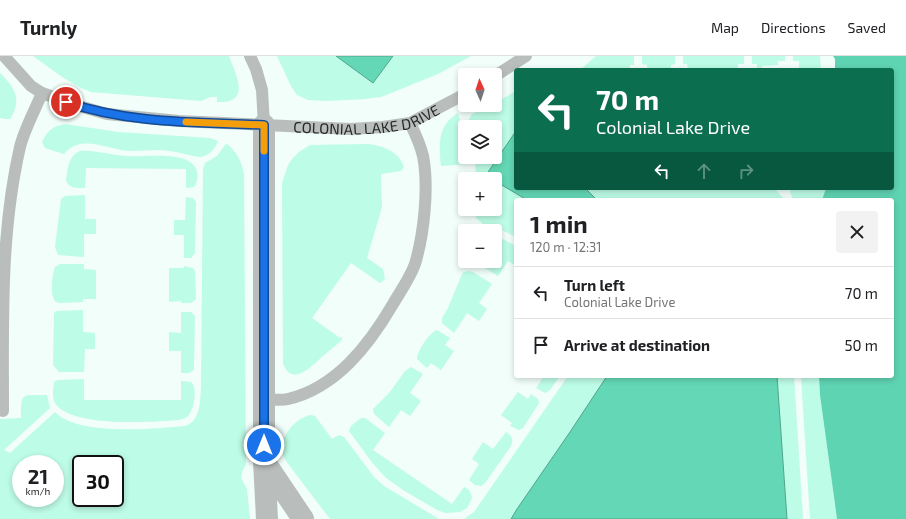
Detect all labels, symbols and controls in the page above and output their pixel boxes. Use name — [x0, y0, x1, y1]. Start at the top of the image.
text: Turnly — [20, 16, 77, 39]
text: Map — [711, 19, 739, 36]
text: Directions — [761, 19, 826, 36]
text: Saved — [848, 19, 886, 36]
north arrow — [458, 68, 502, 112]
map controls — [458, 68, 502, 268]
text: 70 m — [596, 82, 659, 116]
icon: left — [530, 84, 582, 136]
pin — [49, 85, 83, 119]
icon: arrive — [55, 91, 77, 113]
street label: COLONIAL LAKE DRIVE — [293, 100, 442, 138]
text: Colonial Lake Drive — [596, 116, 750, 138]
button: layers — [458, 120, 502, 164]
icon: left — [651, 160, 673, 182]
icon: ahead — [693, 160, 715, 182]
icon: right — [735, 160, 757, 182]
button: + — [458, 172, 502, 216]
text: 1 min — [530, 209, 588, 238]
button: close — [836, 211, 878, 253]
button: − — [458, 224, 502, 268]
text: 120 m · 12:31 — [530, 239, 601, 255]
text: Turn left — [564, 276, 625, 294]
icon: left — [530, 282, 552, 304]
text: 70 m — [845, 284, 878, 302]
text: Colonial Lake Drive — [564, 294, 675, 310]
icon: arrive — [530, 334, 552, 356]
text: Arrive at destination — [564, 336, 710, 354]
text: 50 m — [844, 336, 878, 354]
position arrow — [243, 424, 285, 466]
speed limit sign: 30 — [72, 455, 124, 507]
text: 21 — [28, 464, 48, 488]
text: km/h — [26, 485, 50, 497]

